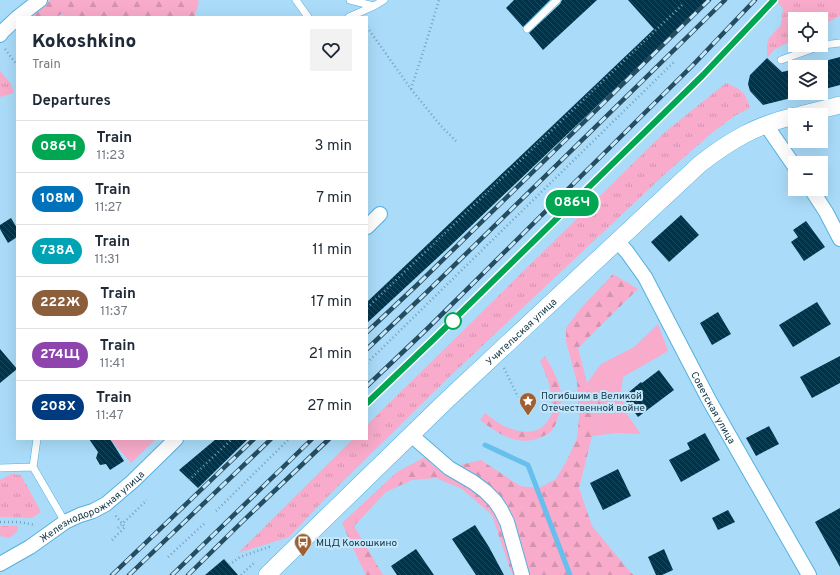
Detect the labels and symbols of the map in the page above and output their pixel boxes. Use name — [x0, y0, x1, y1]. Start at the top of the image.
line badge: 086Ч — [544, 190, 600, 216]
street label: Учительская улица — [483, 296, 560, 369]
unlabelled marker — [444, 312, 462, 330]
street label: Советская улица — [687, 370, 738, 447]
place label: Погибшим в Великой Отечественной войне — [541, 390, 645, 415]
place icon: Погибшим в Великой Отечественной войне — [518, 391, 538, 416]
street label: Железнодорожная улица — [38, 468, 148, 546]
bus stop icon: МЦД Кокошкино — [293, 532, 313, 557]
place label: МЦД Кокошкино — [316, 537, 397, 550]

